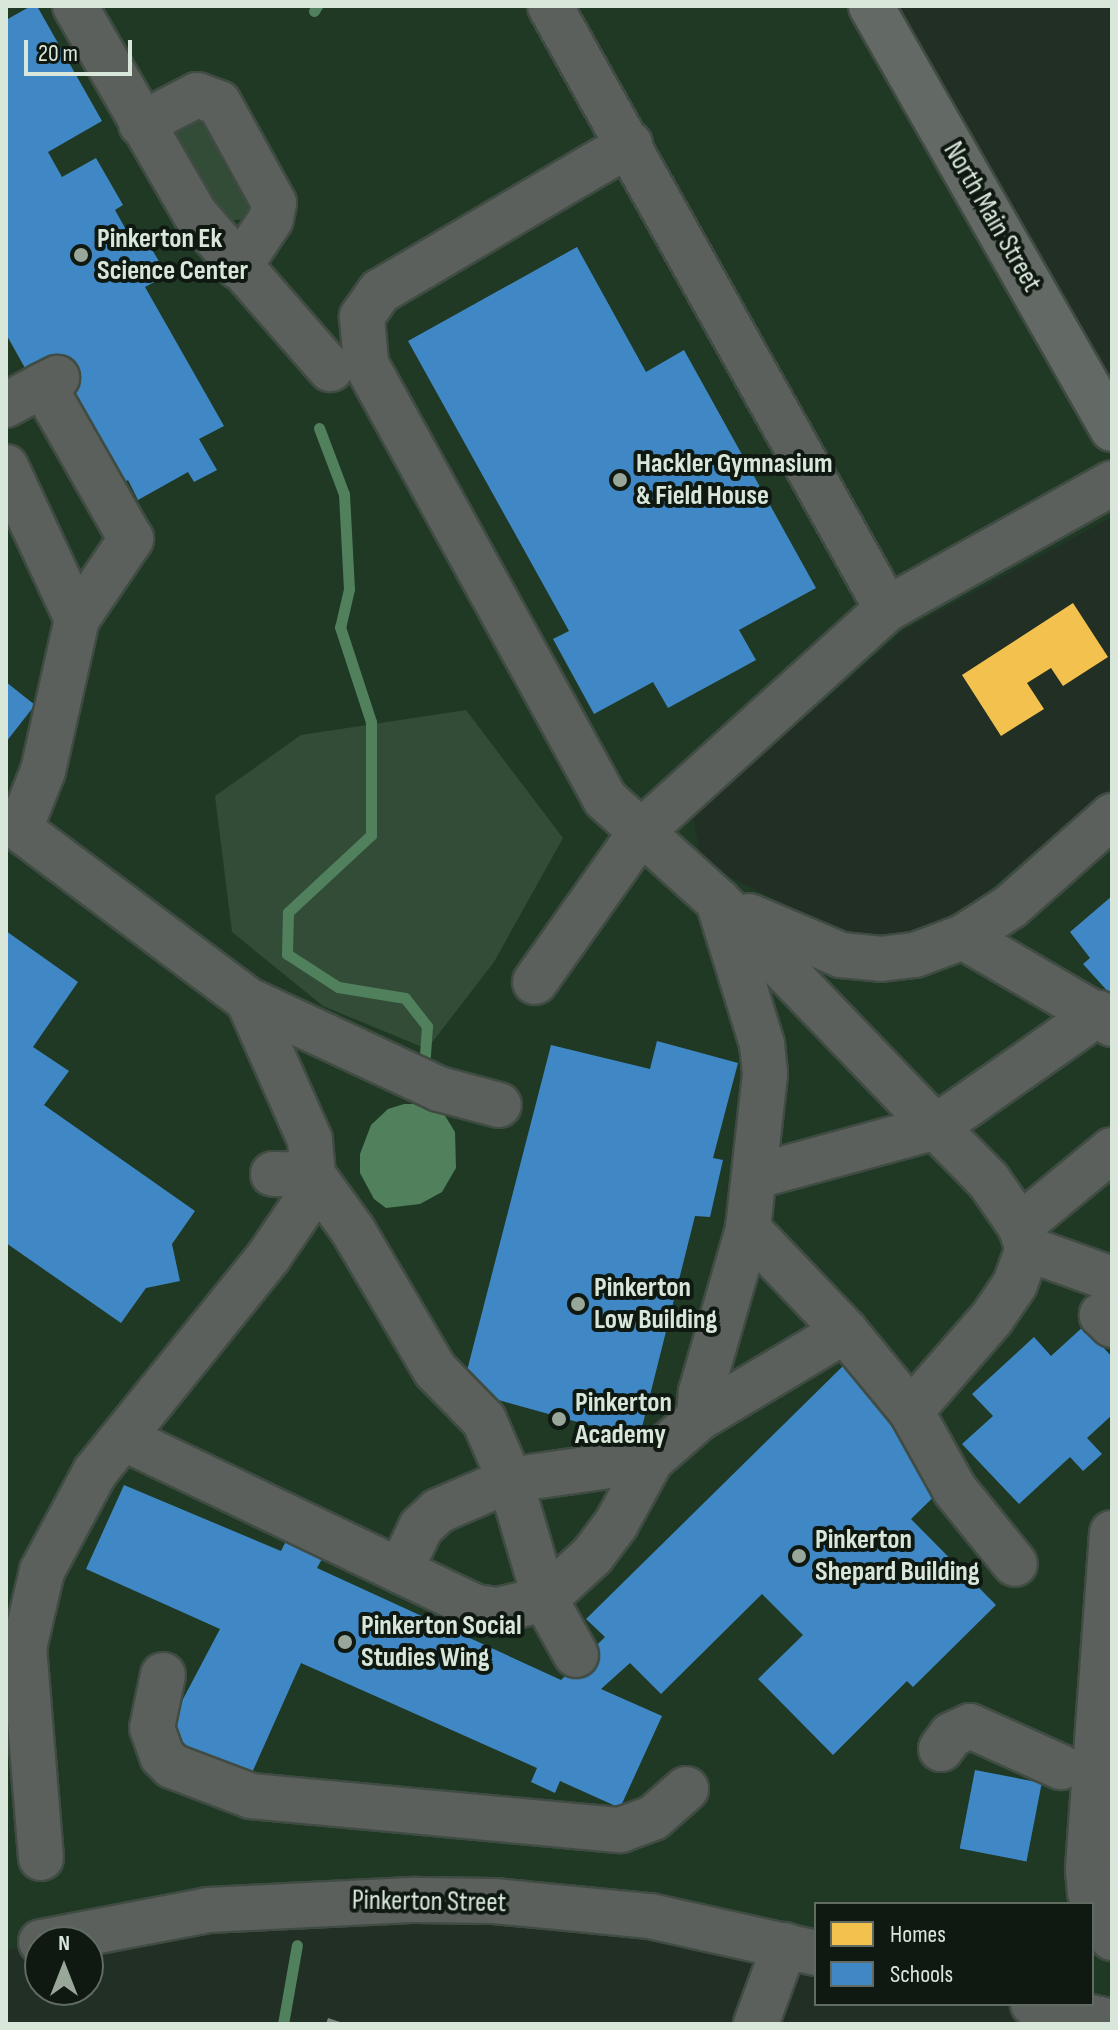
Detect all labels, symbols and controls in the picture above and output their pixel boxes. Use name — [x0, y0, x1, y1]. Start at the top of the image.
scale bar — [28, 24, 136, 74]
text: 20 m — [38, 39, 78, 68]
street label: North Main Street — [936, 136, 1048, 298]
place label: Pinkerton Ek Science Center — [97, 222, 248, 288]
marker: Pinkerton Ek Science Center — [72, 246, 90, 264]
place label: Hackler Gymnasium & Field House — [636, 447, 832, 513]
marker: Hackler Gymnasium & Field House — [611, 471, 629, 489]
place label: Pinkerton Low Building — [594, 1271, 717, 1337]
marker: Pinkerton Low Building — [569, 1295, 587, 1313]
place label: Pinkerton Academy — [575, 1386, 672, 1452]
marker: Pinkerton Academy — [550, 1410, 568, 1428]
place label: Pinkerton Shepard Building — [815, 1523, 980, 1589]
marker: Pinkerton Shepard Building — [790, 1547, 808, 1565]
place label: Pinkerton Social Studies Wing — [361, 1609, 522, 1675]
marker: Pinkerton Social Studies Wing — [336, 1633, 354, 1651]
street label: Pinkerton Street — [352, 1884, 506, 1920]
legend — [814, 1902, 1094, 2006]
text: Homes — [890, 1920, 946, 1949]
north arrow — [24, 1926, 104, 2006]
text: N — [58, 1930, 70, 1957]
text: Schools — [890, 1960, 953, 1989]

